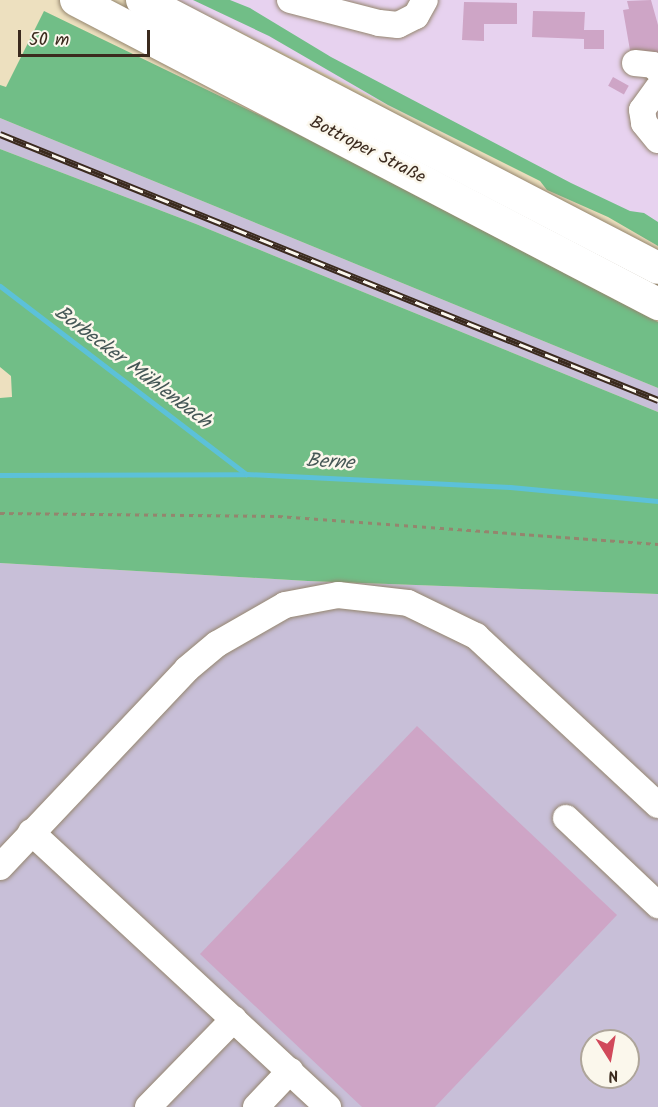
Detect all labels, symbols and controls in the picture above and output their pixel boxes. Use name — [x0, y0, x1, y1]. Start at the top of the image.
scale bar — [21, 18, 153, 56]
text: 50 m — [29, 26, 69, 55]
street label: Bottroper Straße — [305, 113, 429, 189]
water label: Borbecker Mühlenbach — [49, 301, 215, 435]
water label: Berne — [305, 450, 355, 476]
north arrow — [580, 1029, 640, 1089]
text: N — [606, 1062, 621, 1088]

